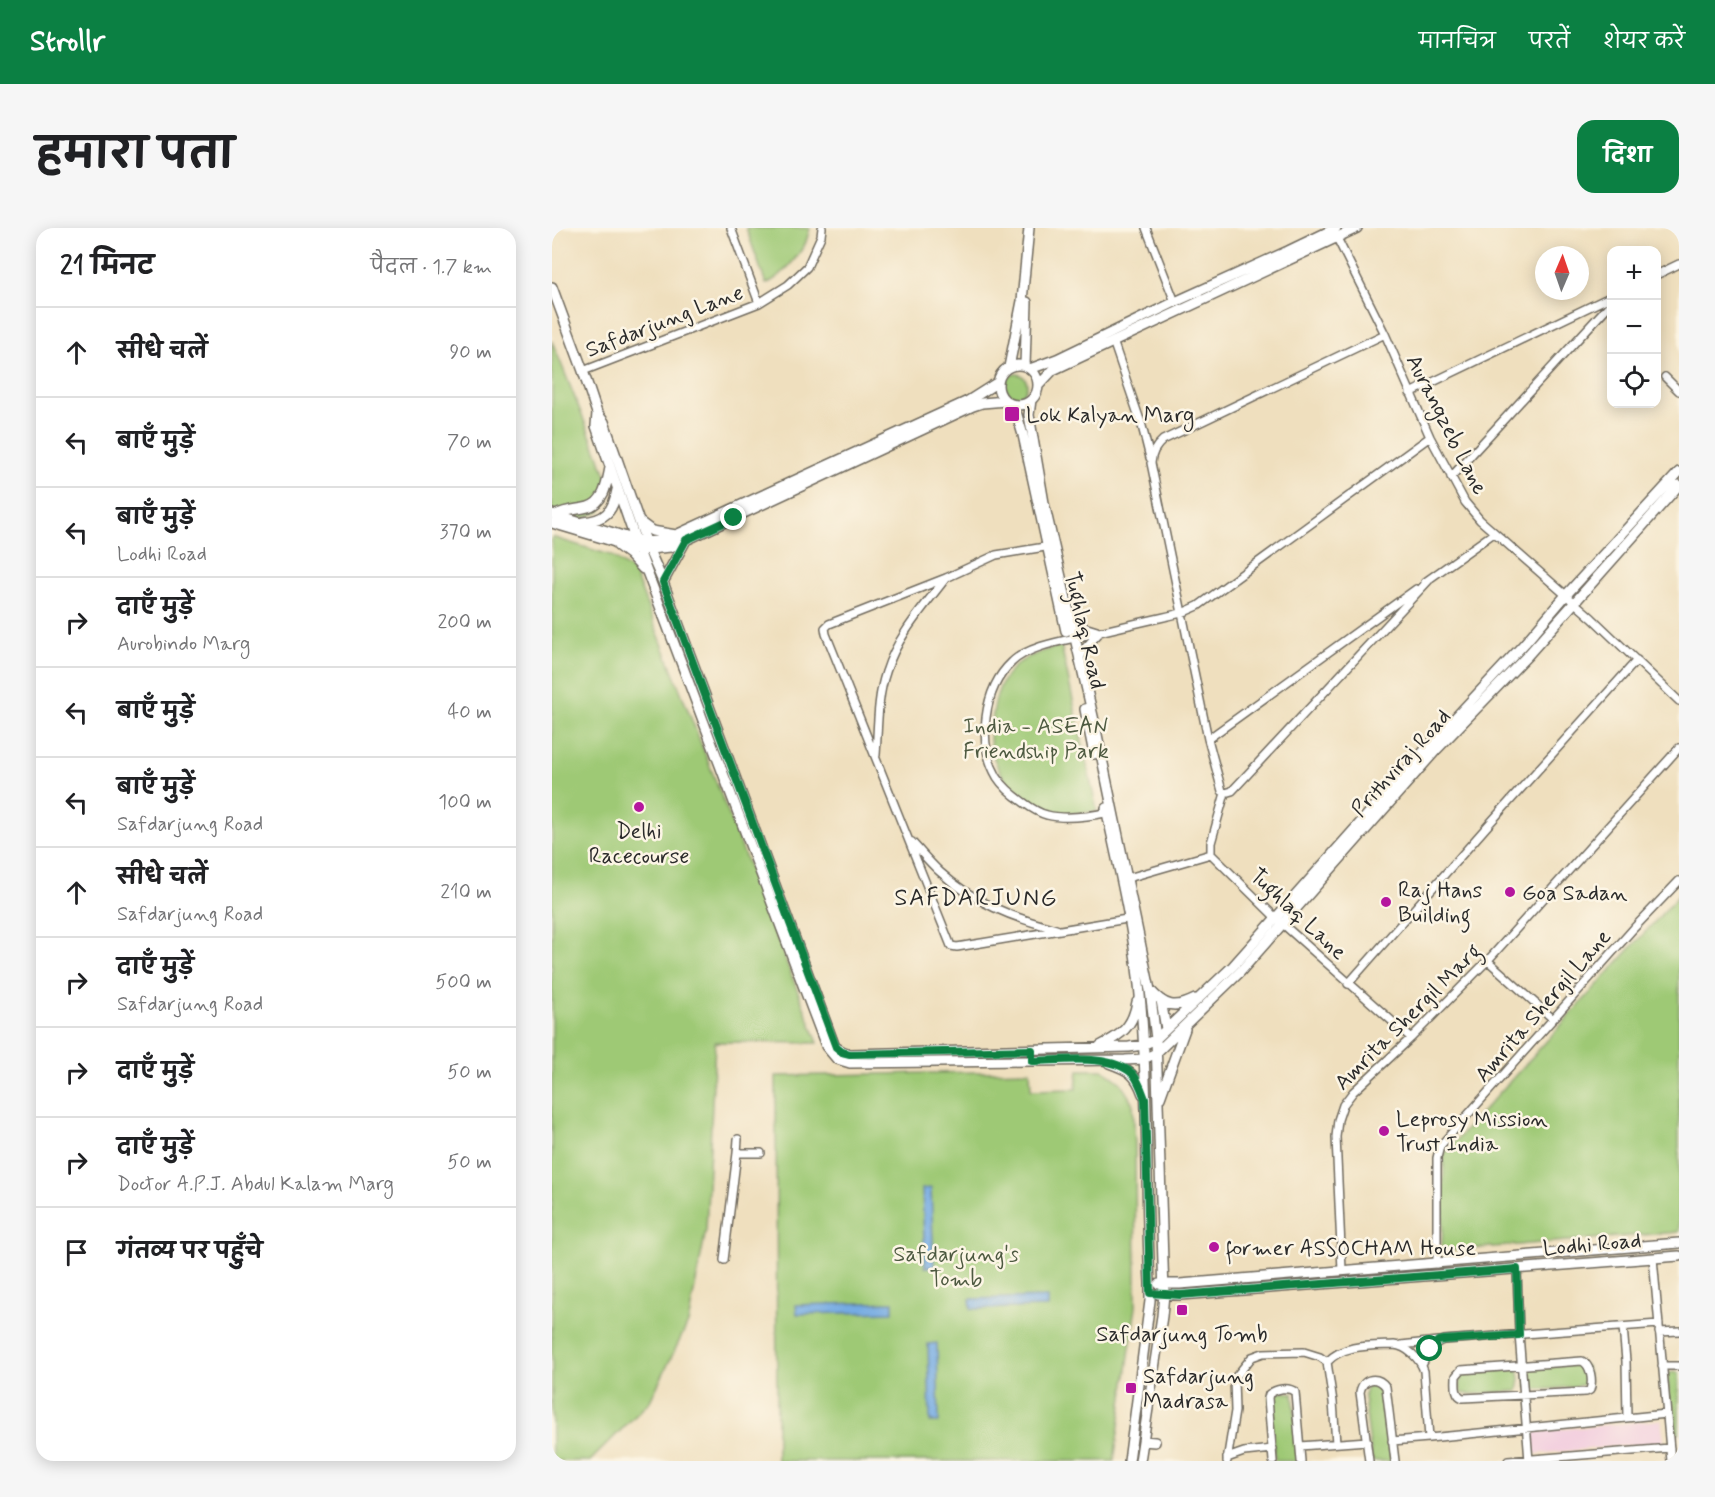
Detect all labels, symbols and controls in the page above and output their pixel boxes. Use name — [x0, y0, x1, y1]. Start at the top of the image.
text: Strollr — [30, 24, 105, 61]
text: मानचित्र — [1419, 28, 1496, 56]
text: परतें — [1529, 28, 1570, 56]
text: शेयर करें — [1603, 28, 1685, 56]
button: दिशा — [1577, 120, 1679, 193]
text: हमारा पता — [36, 128, 234, 183]
north arrow — [1535, 246, 1589, 300]
map controls — [1607, 246, 1661, 408]
button: + — [1607, 246, 1661, 300]
text: 21 मिनट — [60, 250, 154, 284]
text: पैदल · 1.7 km — [371, 254, 492, 281]
street label: Safdarjung Lane — [582, 279, 748, 366]
button: − — [1607, 300, 1661, 354]
icon: ahead — [60, 336, 93, 369]
text: सीधे चलें — [117, 338, 207, 366]
text: 90 m — [449, 339, 492, 366]
street label: Aurangzeb Lane — [1396, 350, 1493, 501]
button: locate — [1607, 354, 1661, 408]
place label: Lok Kalyan Marg — [1026, 402, 1194, 433]
marker: Lok Kalyan Marg — [1003, 405, 1021, 423]
icon: left — [60, 426, 93, 459]
text: बाएँ मुड़ें — [117, 428, 195, 456]
text: 70 m — [447, 429, 492, 456]
text: बाएँ मुड़ें — [117, 504, 195, 532]
route end — [720, 504, 746, 530]
icon: left — [60, 516, 93, 549]
text: 370 m — [440, 519, 492, 546]
text: Lodhi Road — [117, 541, 207, 568]
street label: Tughlaq Road — [1054, 569, 1111, 692]
text: दाएँ मुड़ें — [117, 594, 194, 622]
icon: right — [60, 606, 93, 639]
text: 200 m — [437, 609, 492, 636]
text: Aurobindo Marg — [117, 631, 250, 658]
icon: left — [60, 696, 93, 729]
text: बाएँ मुड़ें — [117, 698, 195, 726]
text: 40 m — [448, 699, 492, 726]
street label: Prithviraj Road — [1346, 703, 1457, 823]
park label: India - ASEAN Friendship Park — [963, 713, 1109, 766]
text: बाएँ मुड़ें — [117, 774, 195, 802]
icon: left — [60, 786, 93, 819]
text: 100 m — [438, 789, 492, 816]
marker: Delhi Racecourse — [632, 800, 646, 814]
text: Safdarjung Road — [117, 811, 263, 838]
place label: Delhi Racecourse — [589, 818, 689, 871]
street label: Tughlaq Lane — [1241, 862, 1352, 969]
text: सीधे चलें — [117, 864, 207, 892]
icon: ahead — [60, 876, 93, 909]
place label: Raj Hans Building — [1398, 877, 1483, 933]
text: 210 m — [440, 879, 492, 906]
place label: Goa Sadan — [1522, 880, 1628, 908]
district label: SAFDARJUNG — [894, 883, 1058, 914]
marker: Goa Sadan — [1503, 885, 1517, 899]
marker: Raj Hans Building — [1379, 895, 1393, 909]
text: Safdarjung Road — [117, 901, 263, 928]
street label: Amrita Shergil Lane — [1469, 924, 1619, 1089]
street label: Amrita Shergil Marg — [1329, 938, 1490, 1099]
text: दाएँ मुड़ें — [117, 954, 194, 982]
icon: right — [60, 966, 93, 999]
text: 500 m — [435, 969, 492, 996]
text: Safdarjung Road — [117, 991, 263, 1018]
icon: right — [60, 1056, 93, 1089]
text: दाएँ मुड़ें — [117, 1058, 194, 1086]
text: 50 m — [447, 1059, 492, 1086]
place label: Leprosy Mission Trust India — [1396, 1106, 1548, 1159]
marker: Leprosy Mission Trust India — [1377, 1124, 1391, 1138]
text: दाएँ मुड़ें — [117, 1134, 194, 1162]
icon: right — [60, 1146, 93, 1179]
text: 50 m — [447, 1149, 492, 1176]
text: Doctor A.P.J. Abdul Kalam Marg — [117, 1171, 394, 1198]
street label: Lodhi Road — [1542, 1227, 1643, 1263]
place label: former ASSOCHAM House — [1226, 1235, 1476, 1265]
icon: arrive — [60, 1236, 93, 1269]
text: गंतव्य पर पहुँचे — [117, 1238, 263, 1266]
marker: former ASSOCHAM House — [1207, 1240, 1221, 1254]
park label: Safdarjung's Tomb — [893, 1241, 1019, 1294]
marker: Safdarjung Tomb — [1175, 1303, 1189, 1317]
place label: Safdarjung Tomb — [1096, 1321, 1268, 1350]
route start — [1416, 1335, 1442, 1361]
place label: Safdarjung Madrasa — [1143, 1363, 1254, 1416]
marker: Safdarjung Madrasa — [1124, 1381, 1138, 1395]

